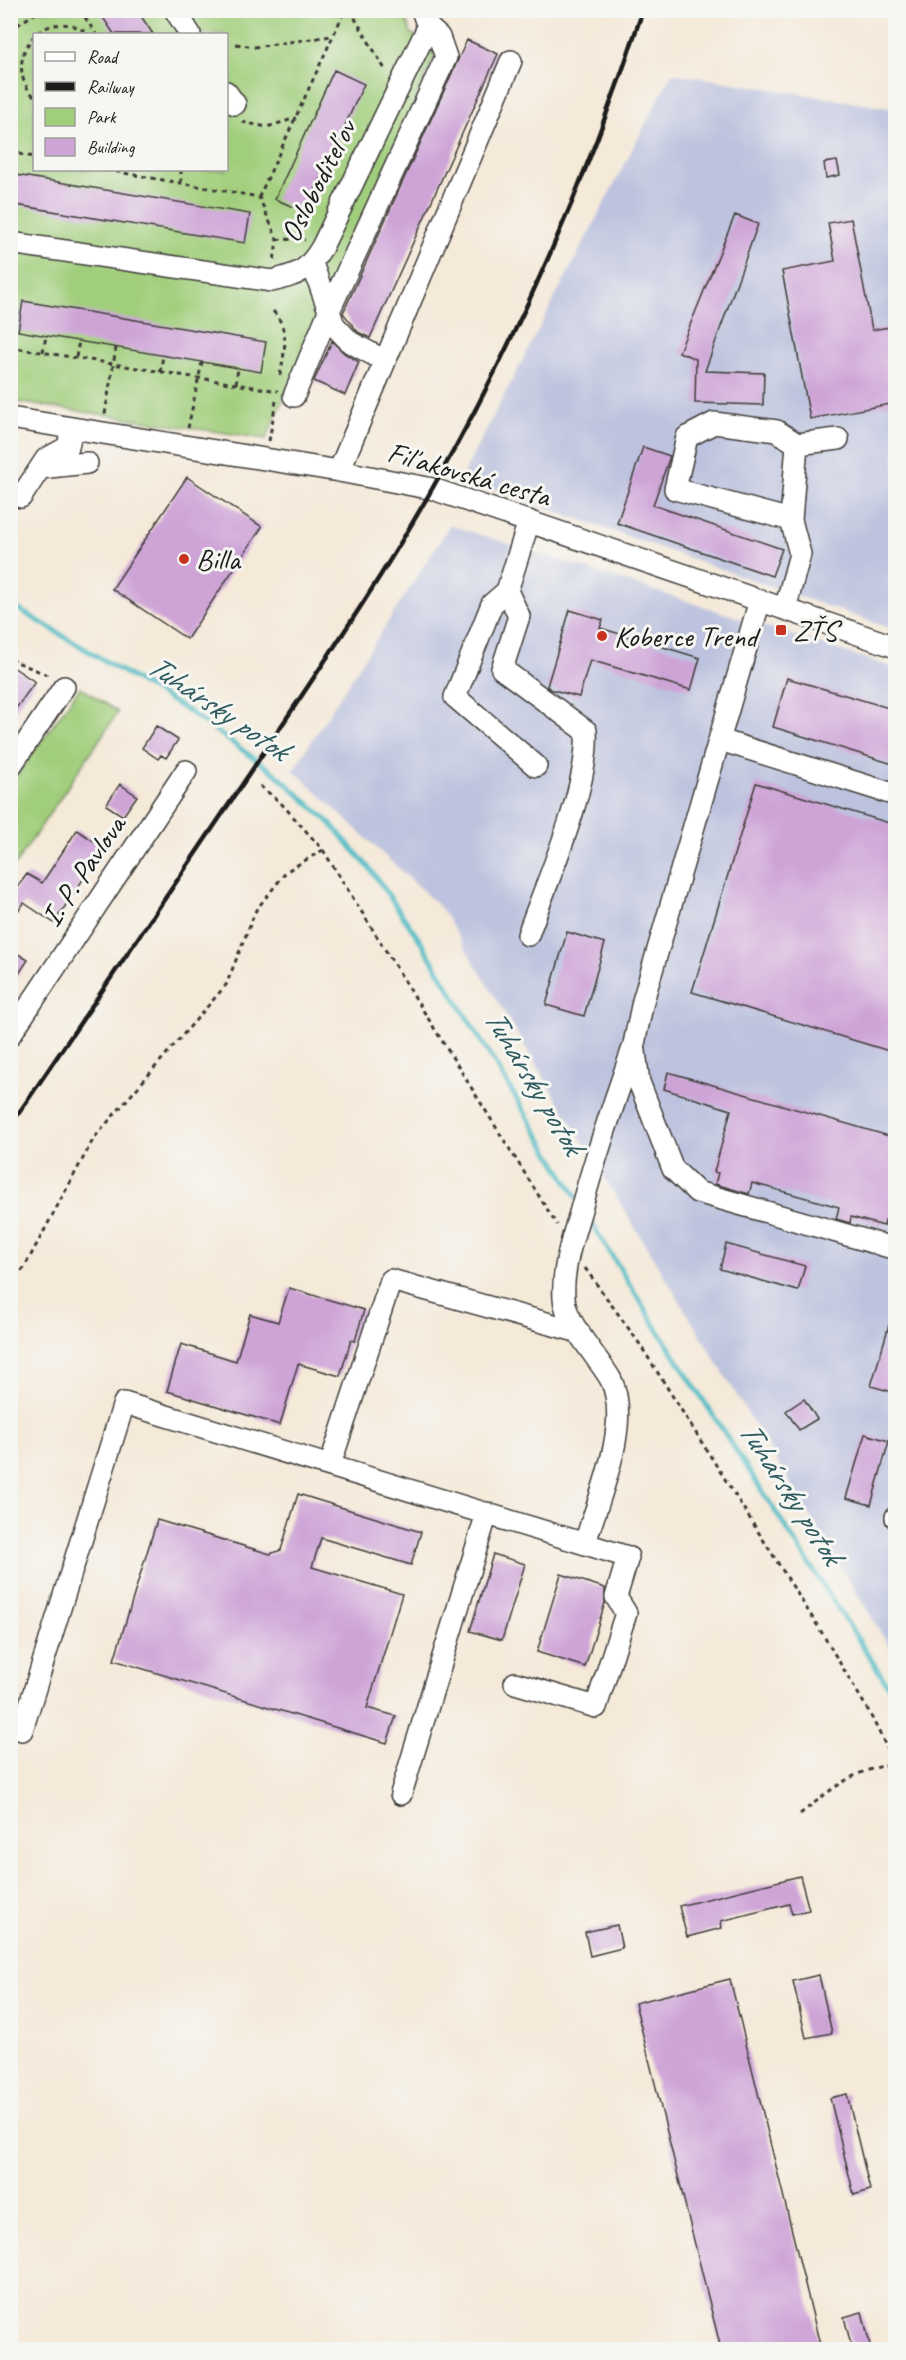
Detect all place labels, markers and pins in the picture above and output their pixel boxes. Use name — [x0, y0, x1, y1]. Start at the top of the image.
place label: Billa — [196, 540, 242, 578]
marker: Billa — [177, 552, 191, 566]
place label: ZŤS — [793, 611, 842, 649]
place label: Koberce Trend — [614, 617, 761, 655]
marker: ZŤS — [774, 623, 788, 637]
marker: Koberce Trend — [595, 629, 609, 643]

